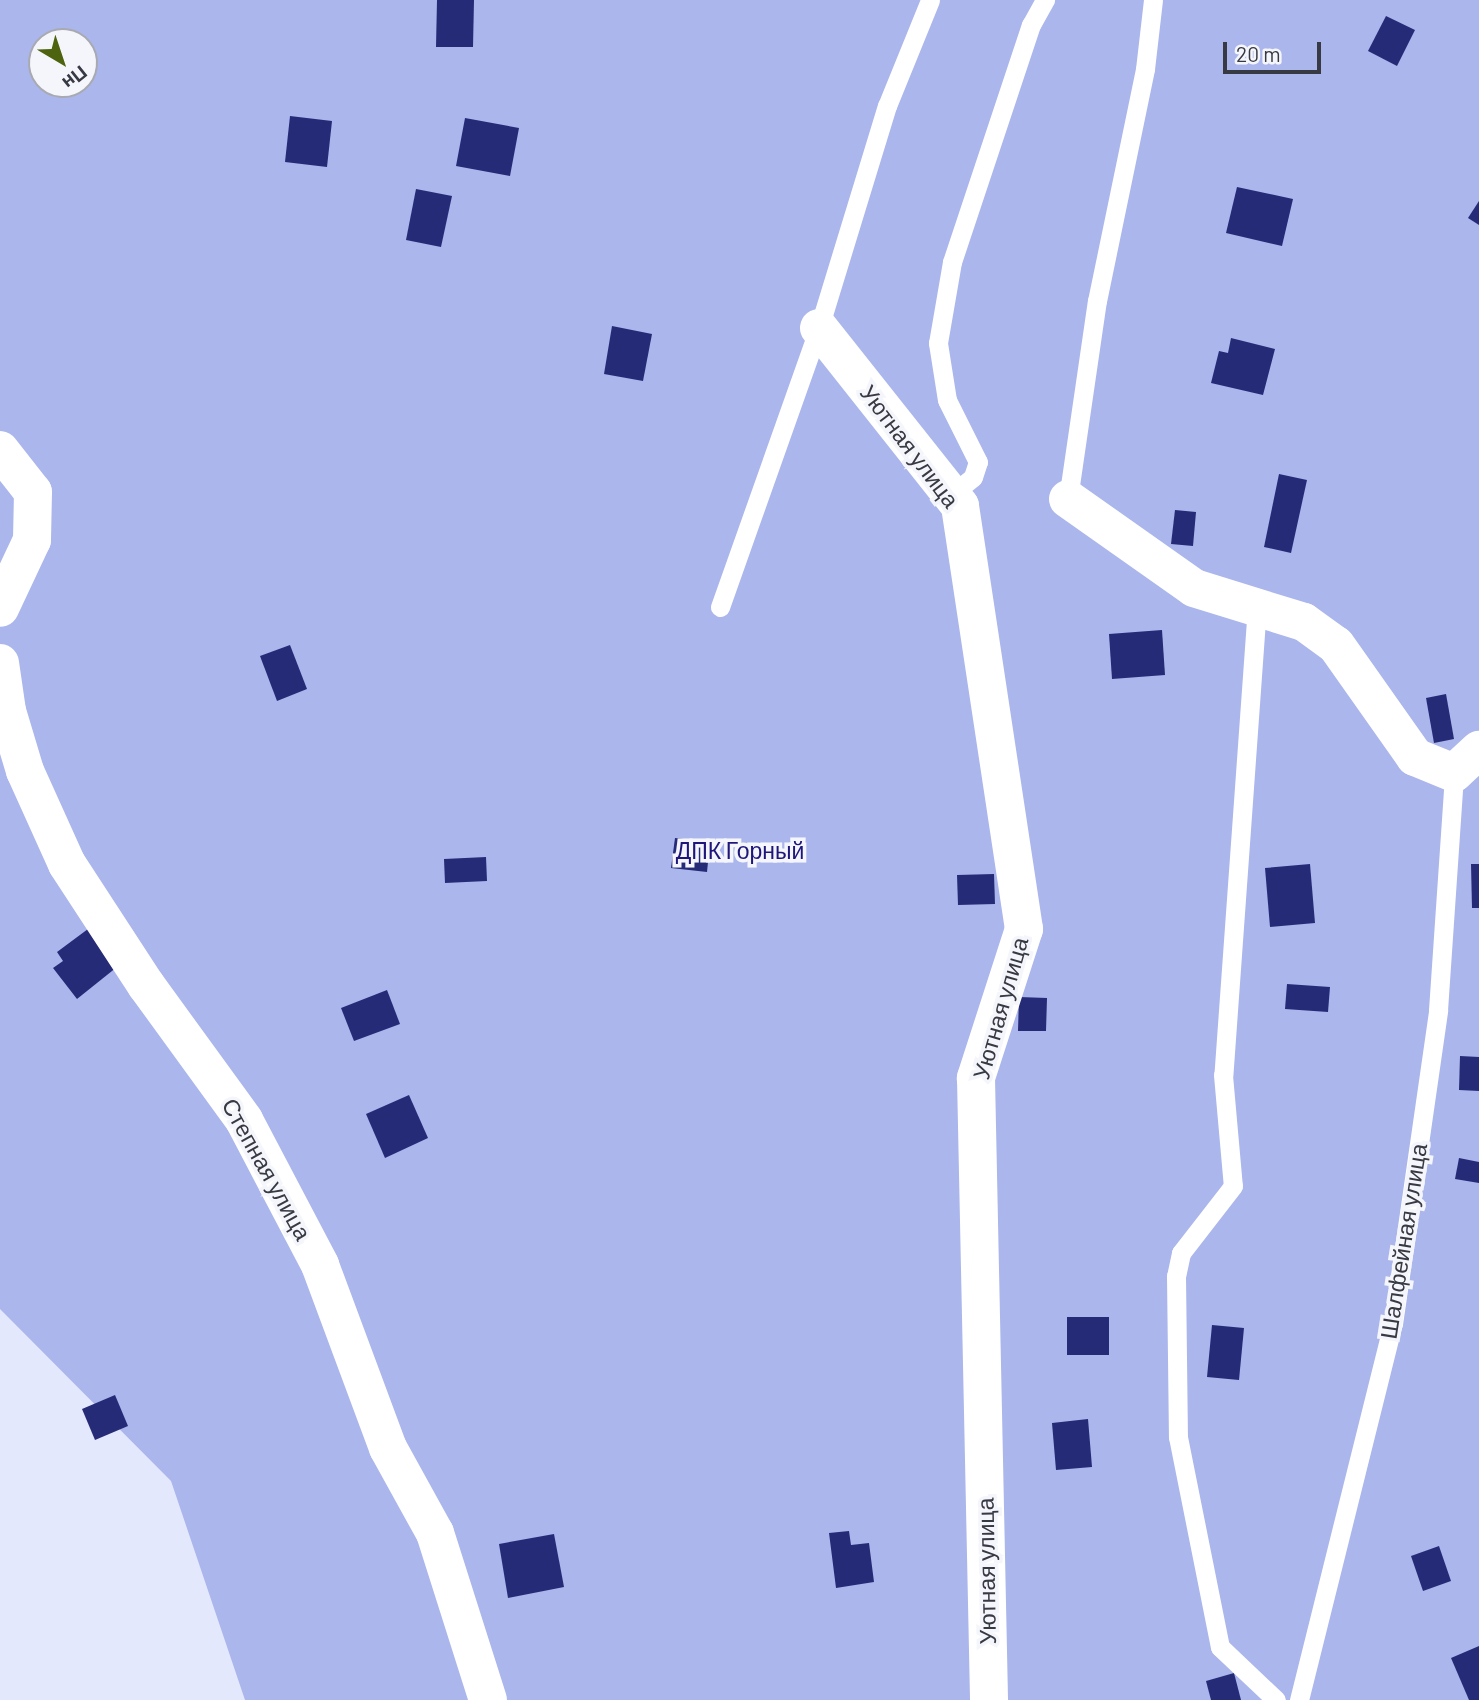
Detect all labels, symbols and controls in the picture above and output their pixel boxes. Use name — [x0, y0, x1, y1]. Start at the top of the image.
north arrow — [28, 28, 98, 98]
scale bar — [1227, 28, 1325, 72]
text: 20 m — [1236, 41, 1281, 66]
text: Пн — [58, 61, 92, 95]
street label: Уютная улица — [855, 379, 965, 513]
park label: ДПК Горный — [676, 836, 804, 864]
street label: Уютная улица — [967, 934, 1033, 1082]
street label: Степная улица — [217, 1093, 317, 1245]
street label: Шалфейная улица — [1374, 1141, 1432, 1341]
street label: Уютная улица — [971, 1497, 1001, 1645]

